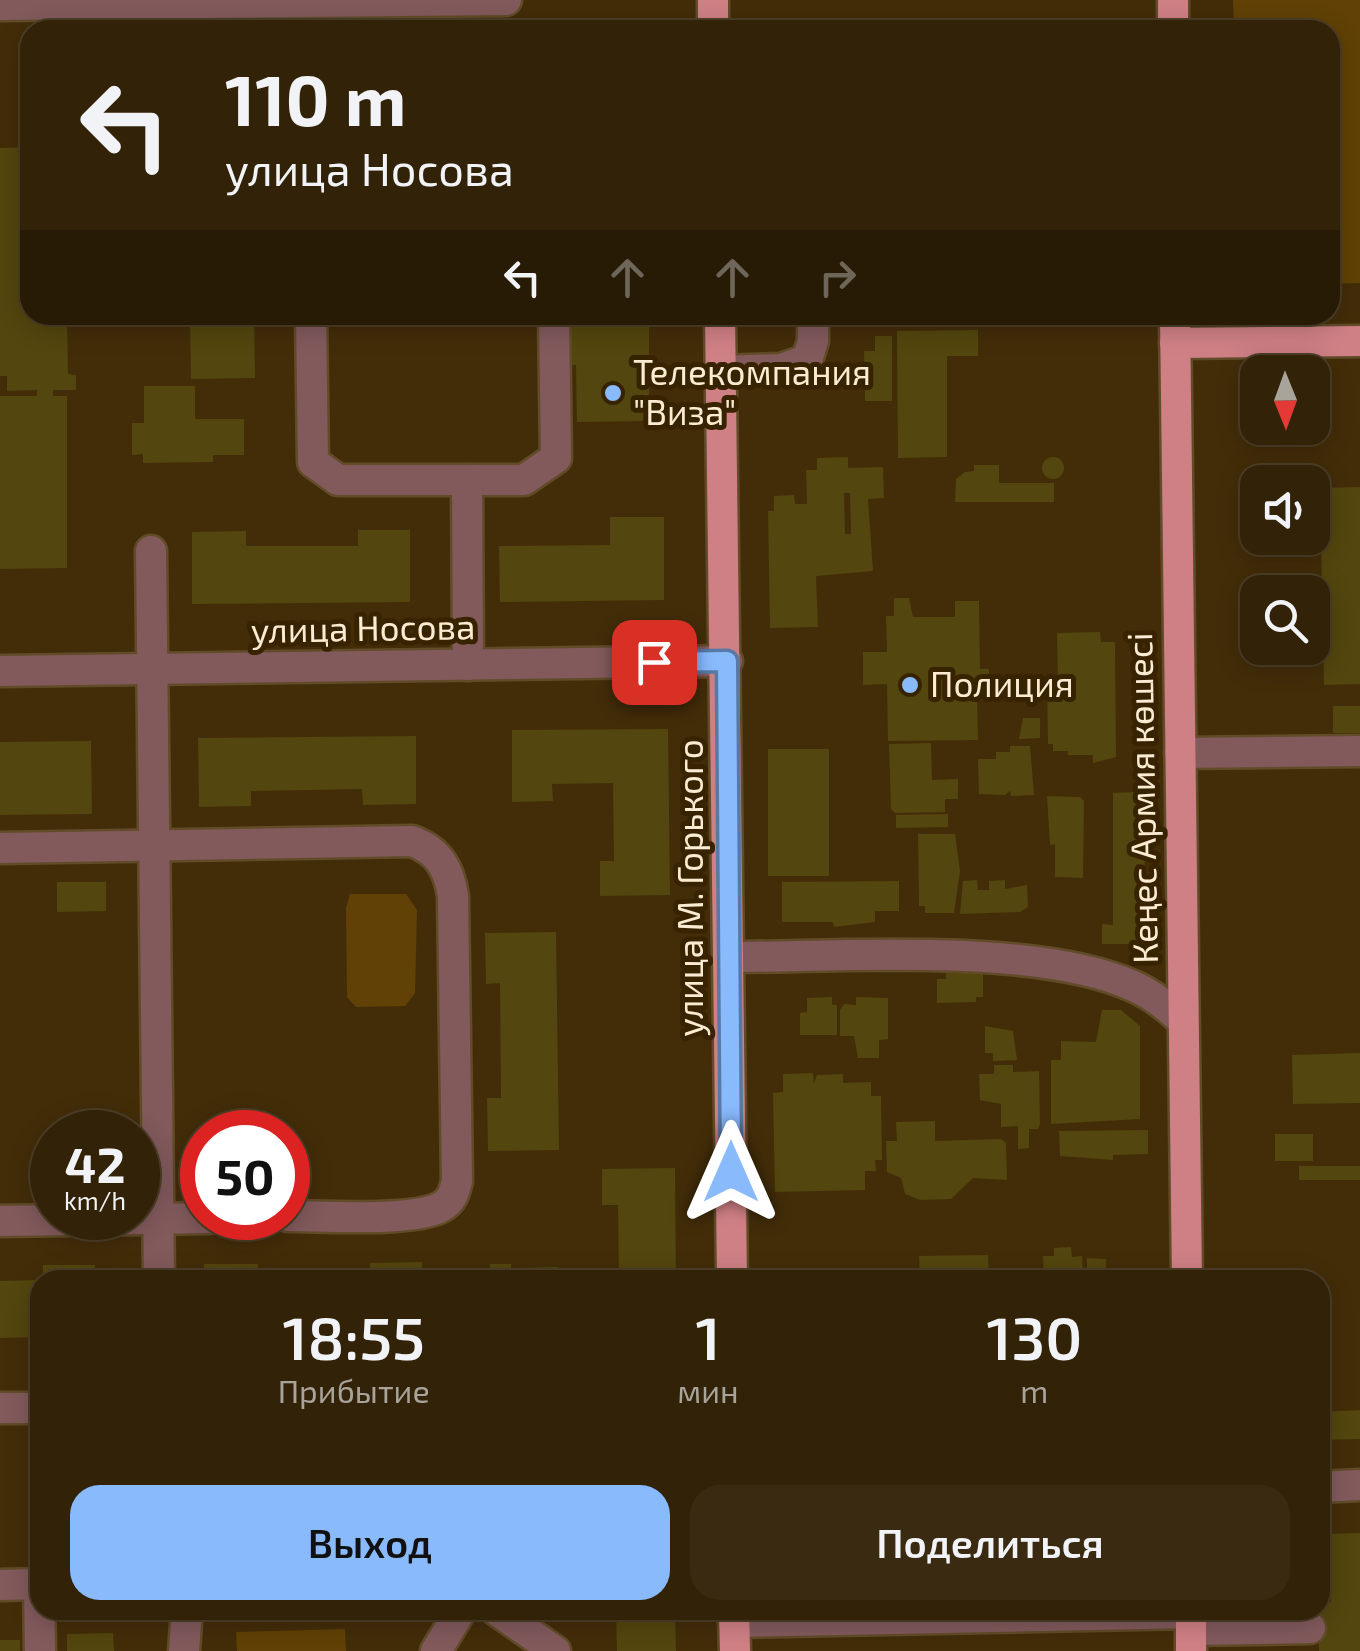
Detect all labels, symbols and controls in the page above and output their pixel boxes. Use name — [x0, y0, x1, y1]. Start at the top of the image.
text: 110 m — [225, 56, 406, 140]
icon: left — [60, 60, 190, 190]
text: улица Носова — [225, 141, 514, 195]
icon: left — [495, 250, 550, 305]
icon: ahead — [600, 250, 655, 305]
icon: ahead — [705, 250, 760, 305]
icon: right — [810, 250, 865, 305]
place label: Телекомпания "Виза" — [633, 350, 871, 432]
north arrow — [1240, 355, 1330, 445]
map controls — [1240, 355, 1330, 665]
marker: Телекомпания "Виза" — [602, 382, 624, 404]
button: sound — [1240, 465, 1330, 555]
button: search — [1240, 575, 1330, 665]
street label: улица Носова — [250, 604, 476, 651]
pin — [612, 620, 697, 705]
street label: Кеңес Армия көшесі — [1117, 632, 1165, 964]
icon: arrive — [627, 635, 682, 690]
place label: Полиция — [930, 662, 1074, 704]
marker: Полиция — [899, 674, 921, 696]
street label: улица М. Горького — [668, 739, 711, 1037]
speed limit sign: 50 — [180, 1110, 310, 1240]
position arrow — [679, 1120, 783, 1224]
text: 42 — [65, 1133, 125, 1193]
text: km/h — [64, 1185, 126, 1215]
text: 18:55 — [283, 1300, 425, 1372]
text: 1 — [695, 1300, 721, 1372]
text: 130 — [986, 1300, 1082, 1372]
text: Прибытие — [278, 1371, 430, 1409]
text: мин — [677, 1371, 739, 1409]
text: m — [1020, 1371, 1048, 1409]
button: Выход — [70, 1485, 670, 1600]
button: Поделиться — [690, 1485, 1290, 1600]

